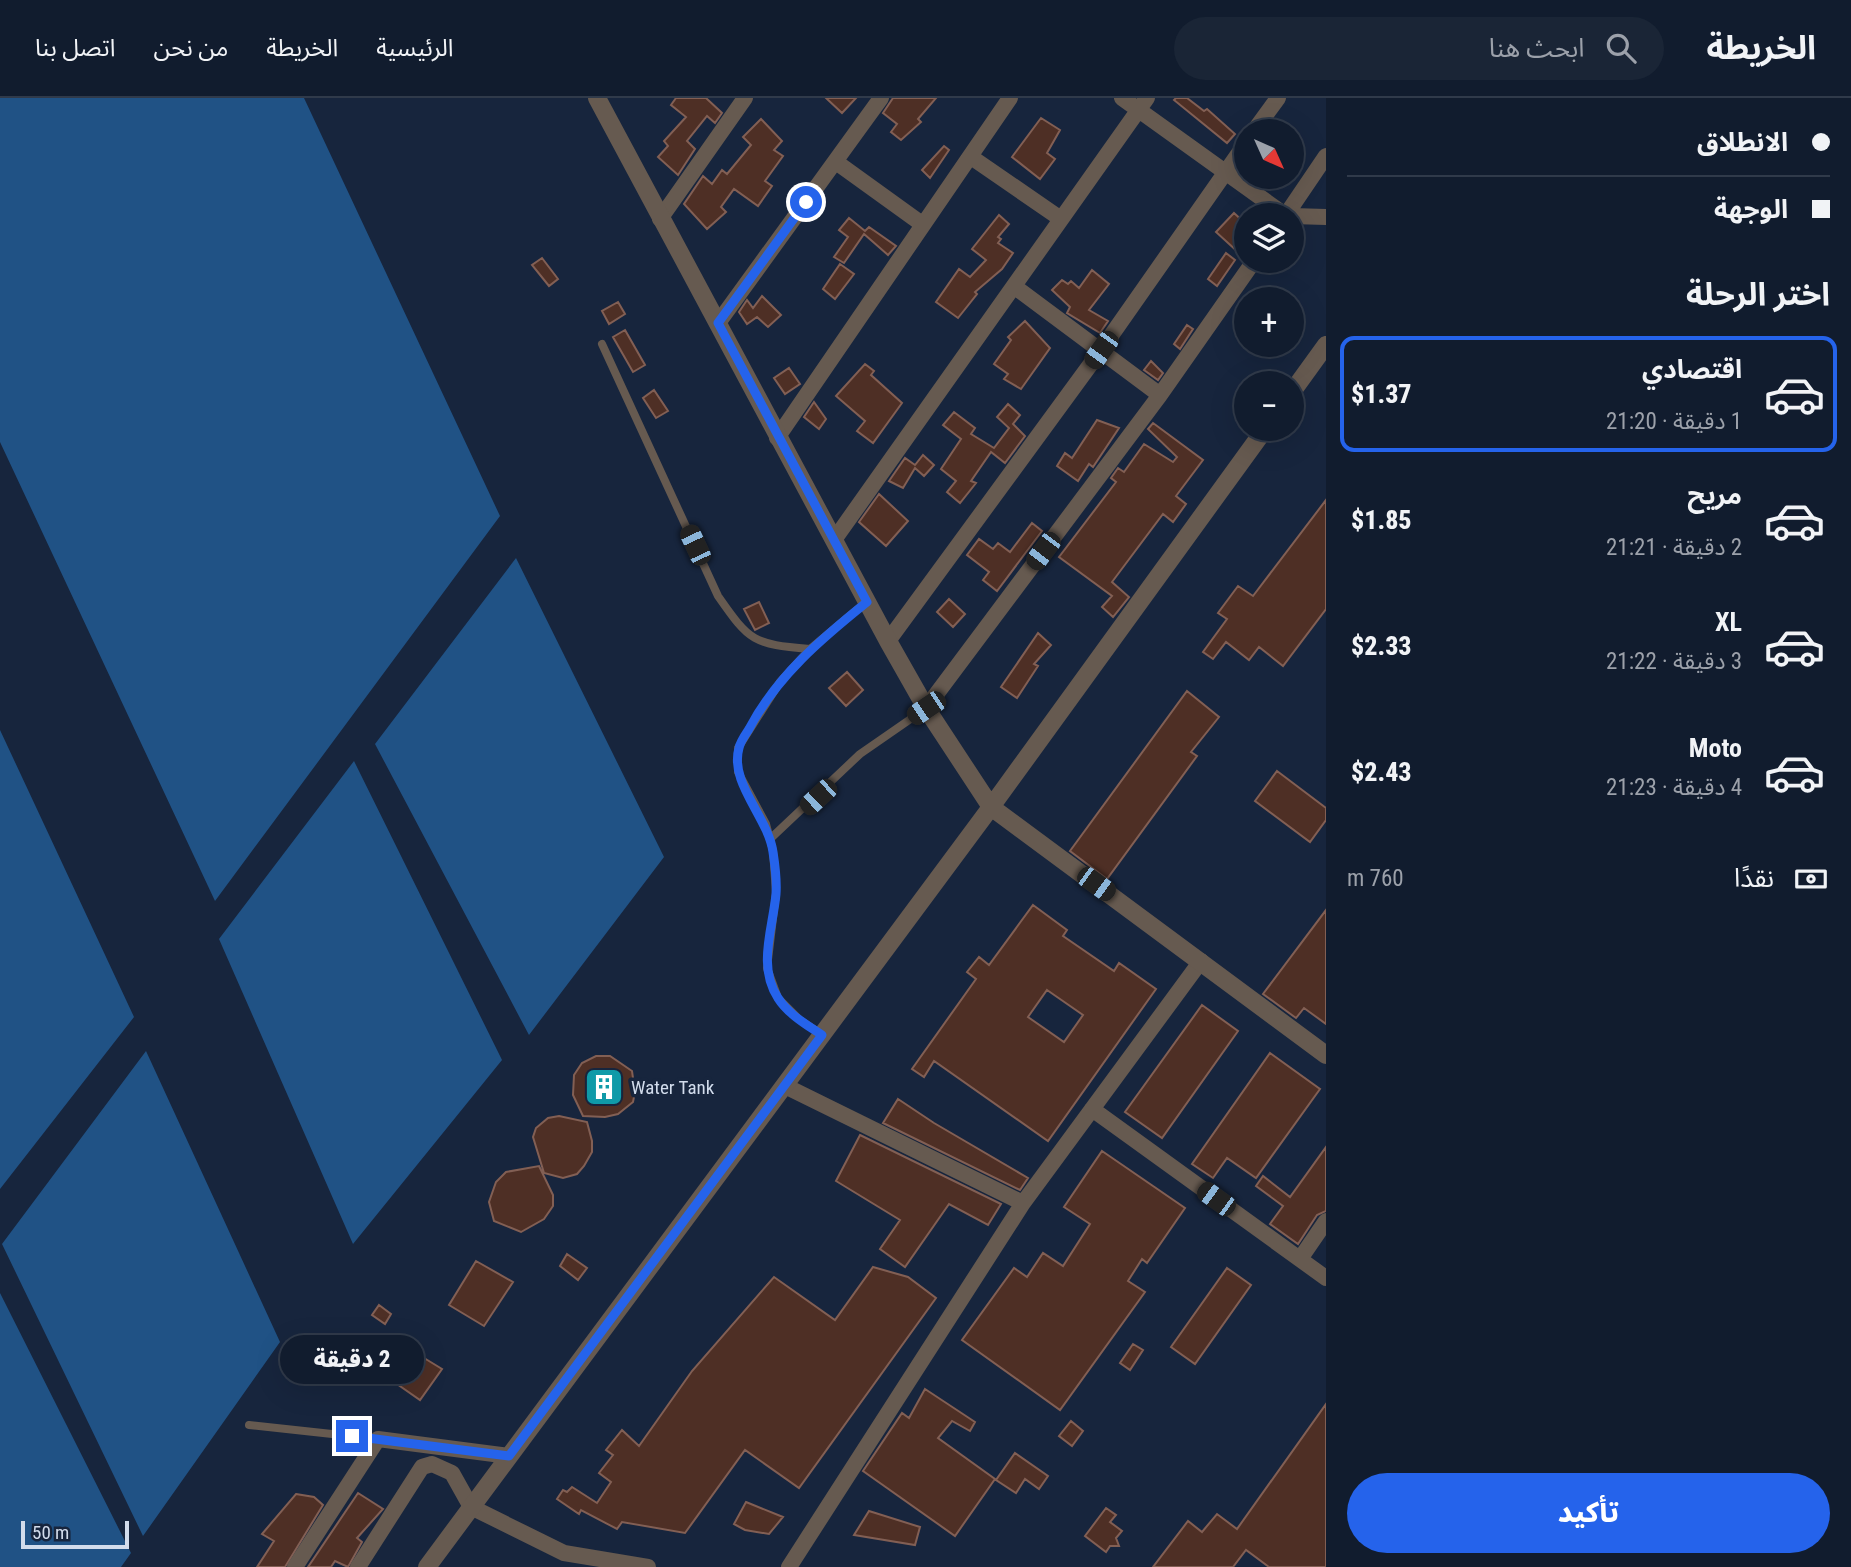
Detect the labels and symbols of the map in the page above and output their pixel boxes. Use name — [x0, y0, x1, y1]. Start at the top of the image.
north arrow — [1234, 119, 1304, 189]
route start — [790, 186, 822, 218]
car — [1081, 327, 1122, 373]
car — [677, 522, 714, 568]
car — [1022, 528, 1065, 574]
car — [903, 688, 950, 728]
car — [796, 775, 841, 819]
car — [1073, 863, 1120, 905]
building icon: Water Tank — [583, 1066, 625, 1108]
place label: Water Tank — [631, 1076, 715, 1099]
car — [1193, 1178, 1240, 1220]
callout: 2 دقيقة — [280, 1334, 424, 1384]
route end — [336, 1420, 368, 1452]
scale bar — [21, 1518, 130, 1550]

